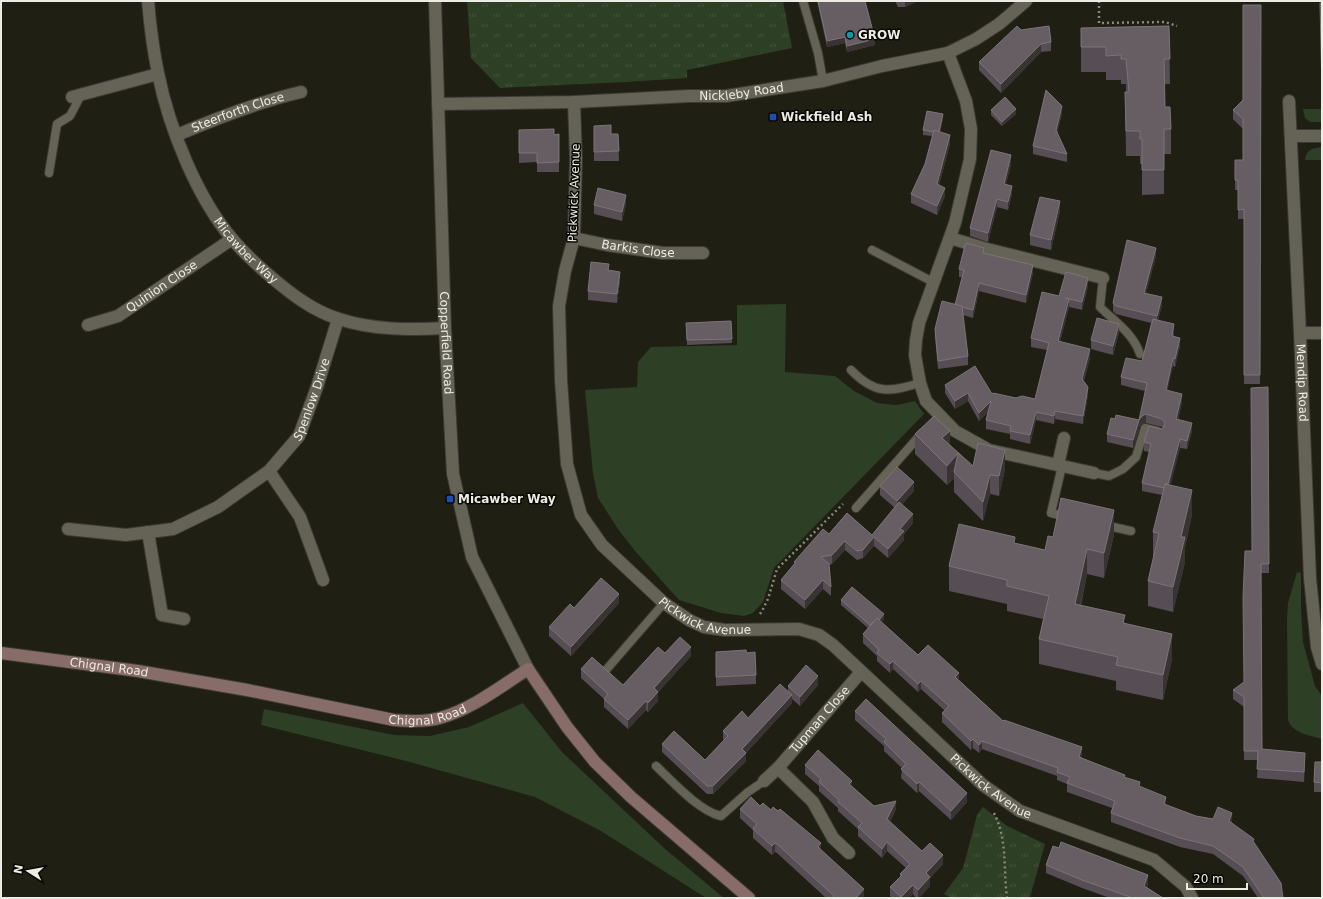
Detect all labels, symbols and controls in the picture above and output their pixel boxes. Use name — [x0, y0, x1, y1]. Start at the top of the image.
place label: GROW — [858, 28, 901, 42]
marker: GROW — [845, 30, 855, 40]
street label: Nickleby Road — [699, 80, 785, 103]
street label: Steerforth Close — [189, 90, 286, 135]
place label: Wickfield Ash — [781, 110, 872, 124]
marker: Wickfield Ash — [768, 112, 778, 122]
street label: Pickwick Avenue — [565, 143, 583, 243]
street label: Micawber Way — [211, 215, 281, 287]
street label: Barkis Close — [600, 237, 675, 260]
street label: Quinion Close — [123, 258, 200, 316]
street label: Copperfield Road — [437, 291, 456, 395]
street label: Mendip Road — [1293, 343, 1311, 422]
street label: Spenlow Drive — [291, 356, 332, 444]
place label: Micawber Way — [458, 492, 556, 506]
marker: Micawber Way — [445, 494, 455, 504]
street label: Pickwick Avenue — [656, 594, 751, 637]
street label: Chignal Road — [69, 655, 149, 680]
street label: Tupman Close — [786, 683, 853, 757]
street label: Chignal Road — [387, 702, 469, 728]
street label: Pickwick Avenue — [947, 751, 1033, 822]
north arrow — [8, 851, 48, 891]
text: N — [11, 863, 26, 875]
scale bar — [1187, 865, 1247, 891]
text: 20 m — [1193, 872, 1224, 886]

